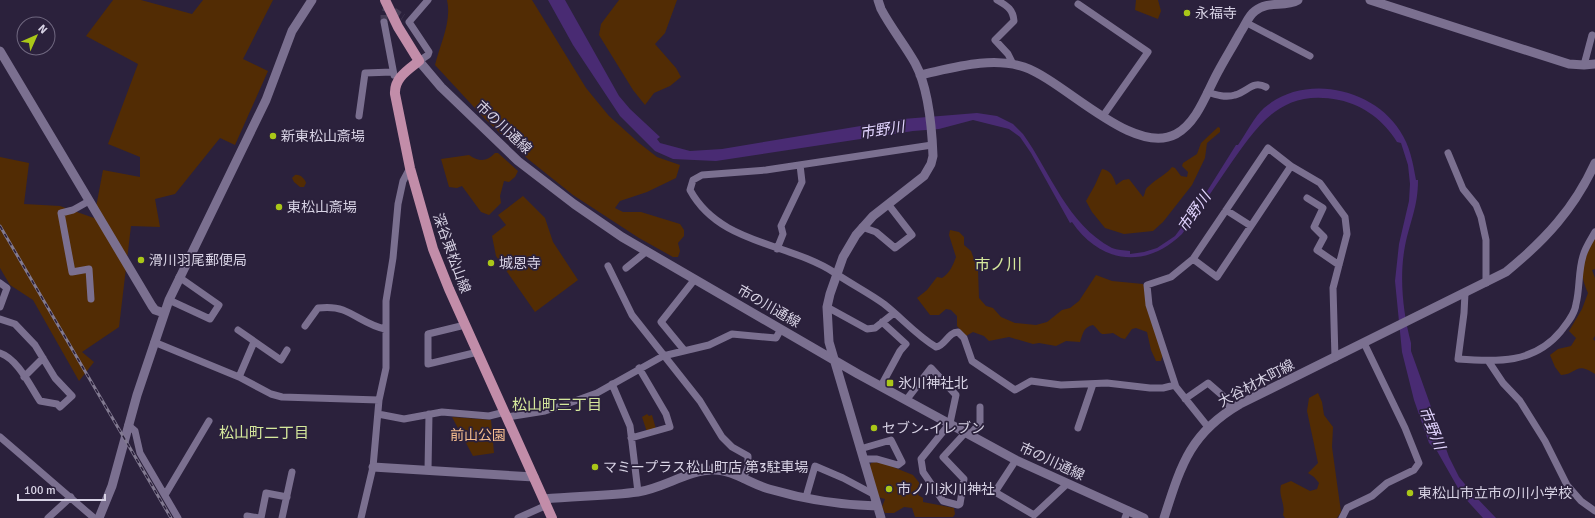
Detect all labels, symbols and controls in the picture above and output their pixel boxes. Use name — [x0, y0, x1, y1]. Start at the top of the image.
place label: 永福寺 — [1195, 5, 1237, 22]
marker: 永福寺 — [1182, 8, 1192, 18]
north arrow — [16, 16, 56, 56]
text: N — [35, 22, 50, 37]
street label: 市の川通線 — [472, 97, 535, 157]
water label: 市野川 — [858, 117, 908, 142]
place label: 新東松山斎場 — [281, 128, 365, 145]
marker: 新東松山斎場 — [268, 131, 278, 141]
water label: 市野川 — [1174, 187, 1215, 236]
place label: 東松山斎場 — [287, 199, 357, 216]
marker: 東松山斎場 — [274, 202, 284, 212]
street label: 深谷東松山線 — [429, 211, 474, 296]
place label: 滑川羽尾郵便局 — [149, 252, 247, 269]
marker: 滑川羽尾郵便局 — [136, 255, 146, 265]
place label: 城恩寺 — [499, 255, 541, 272]
district label: 市ノ川 — [974, 255, 1022, 275]
marker: 城恩寺 — [486, 258, 496, 268]
street label: 市の川通線 — [734, 282, 803, 331]
street label: 大谷材木町線 — [1215, 356, 1297, 411]
place label: 氷川神社北 — [898, 375, 968, 392]
marker: 氷川神社北 — [885, 378, 895, 388]
district label: 松山町三丁目 — [512, 396, 602, 414]
water label: 市野川 — [1415, 404, 1450, 454]
place label: セブン-イレブン — [882, 420, 985, 437]
marker: セブン-イレブン — [869, 423, 879, 433]
district label: 松山町二丁目 — [219, 424, 309, 442]
park label: 前山公園 — [450, 427, 506, 444]
street label: 市の川通線 — [1016, 439, 1087, 484]
place label: マミープラス松山町店 第3駐車場 — [603, 459, 809, 476]
marker: マミープラス松山町店 第3駐車場 — [590, 462, 600, 472]
scale bar — [18, 476, 105, 502]
place label: 市ノ川氷川神社 — [897, 481, 995, 498]
text: 100 m — [24, 483, 56, 498]
marker: 市ノ川氷川神社 — [884, 484, 894, 494]
place label: 東松山市立市の川小学校 — [1418, 485, 1572, 502]
marker: 東松山市立市の川小学校 — [1405, 488, 1415, 498]

